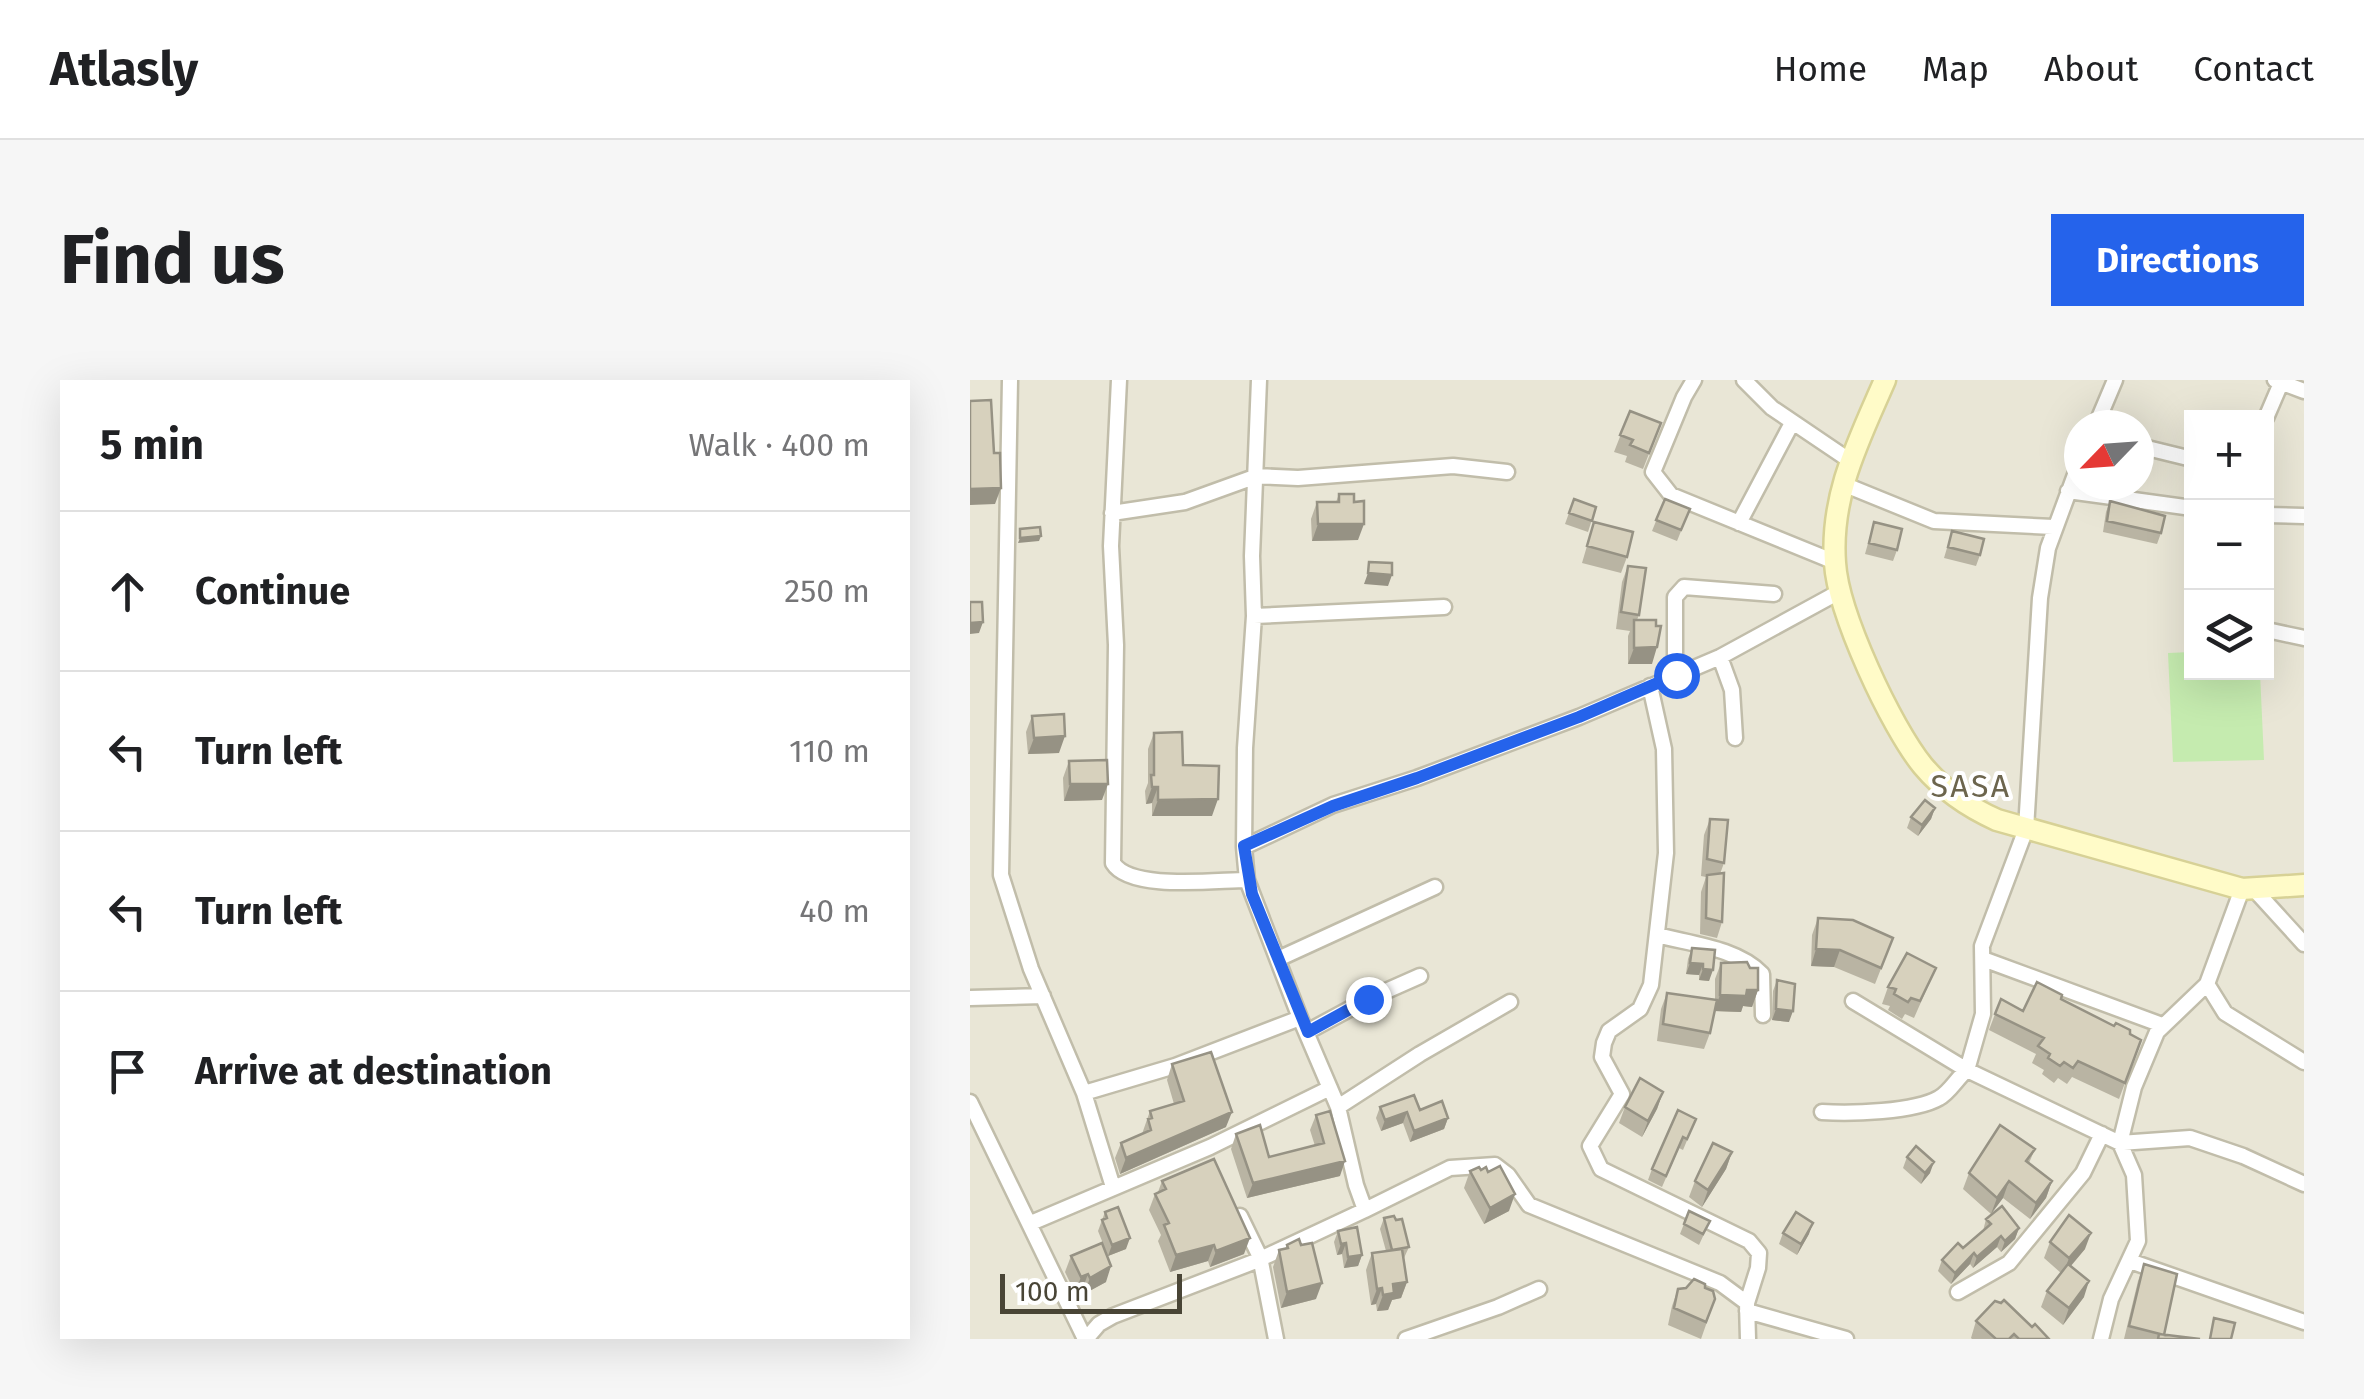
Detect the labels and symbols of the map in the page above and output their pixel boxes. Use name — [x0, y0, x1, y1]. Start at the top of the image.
north arrow — [2064, 410, 2154, 500]
route start — [1654, 653, 1700, 699]
district label: SASA — [1930, 767, 2012, 805]
route end — [1346, 977, 1392, 1023]
scale bar — [1000, 1269, 1182, 1314]

